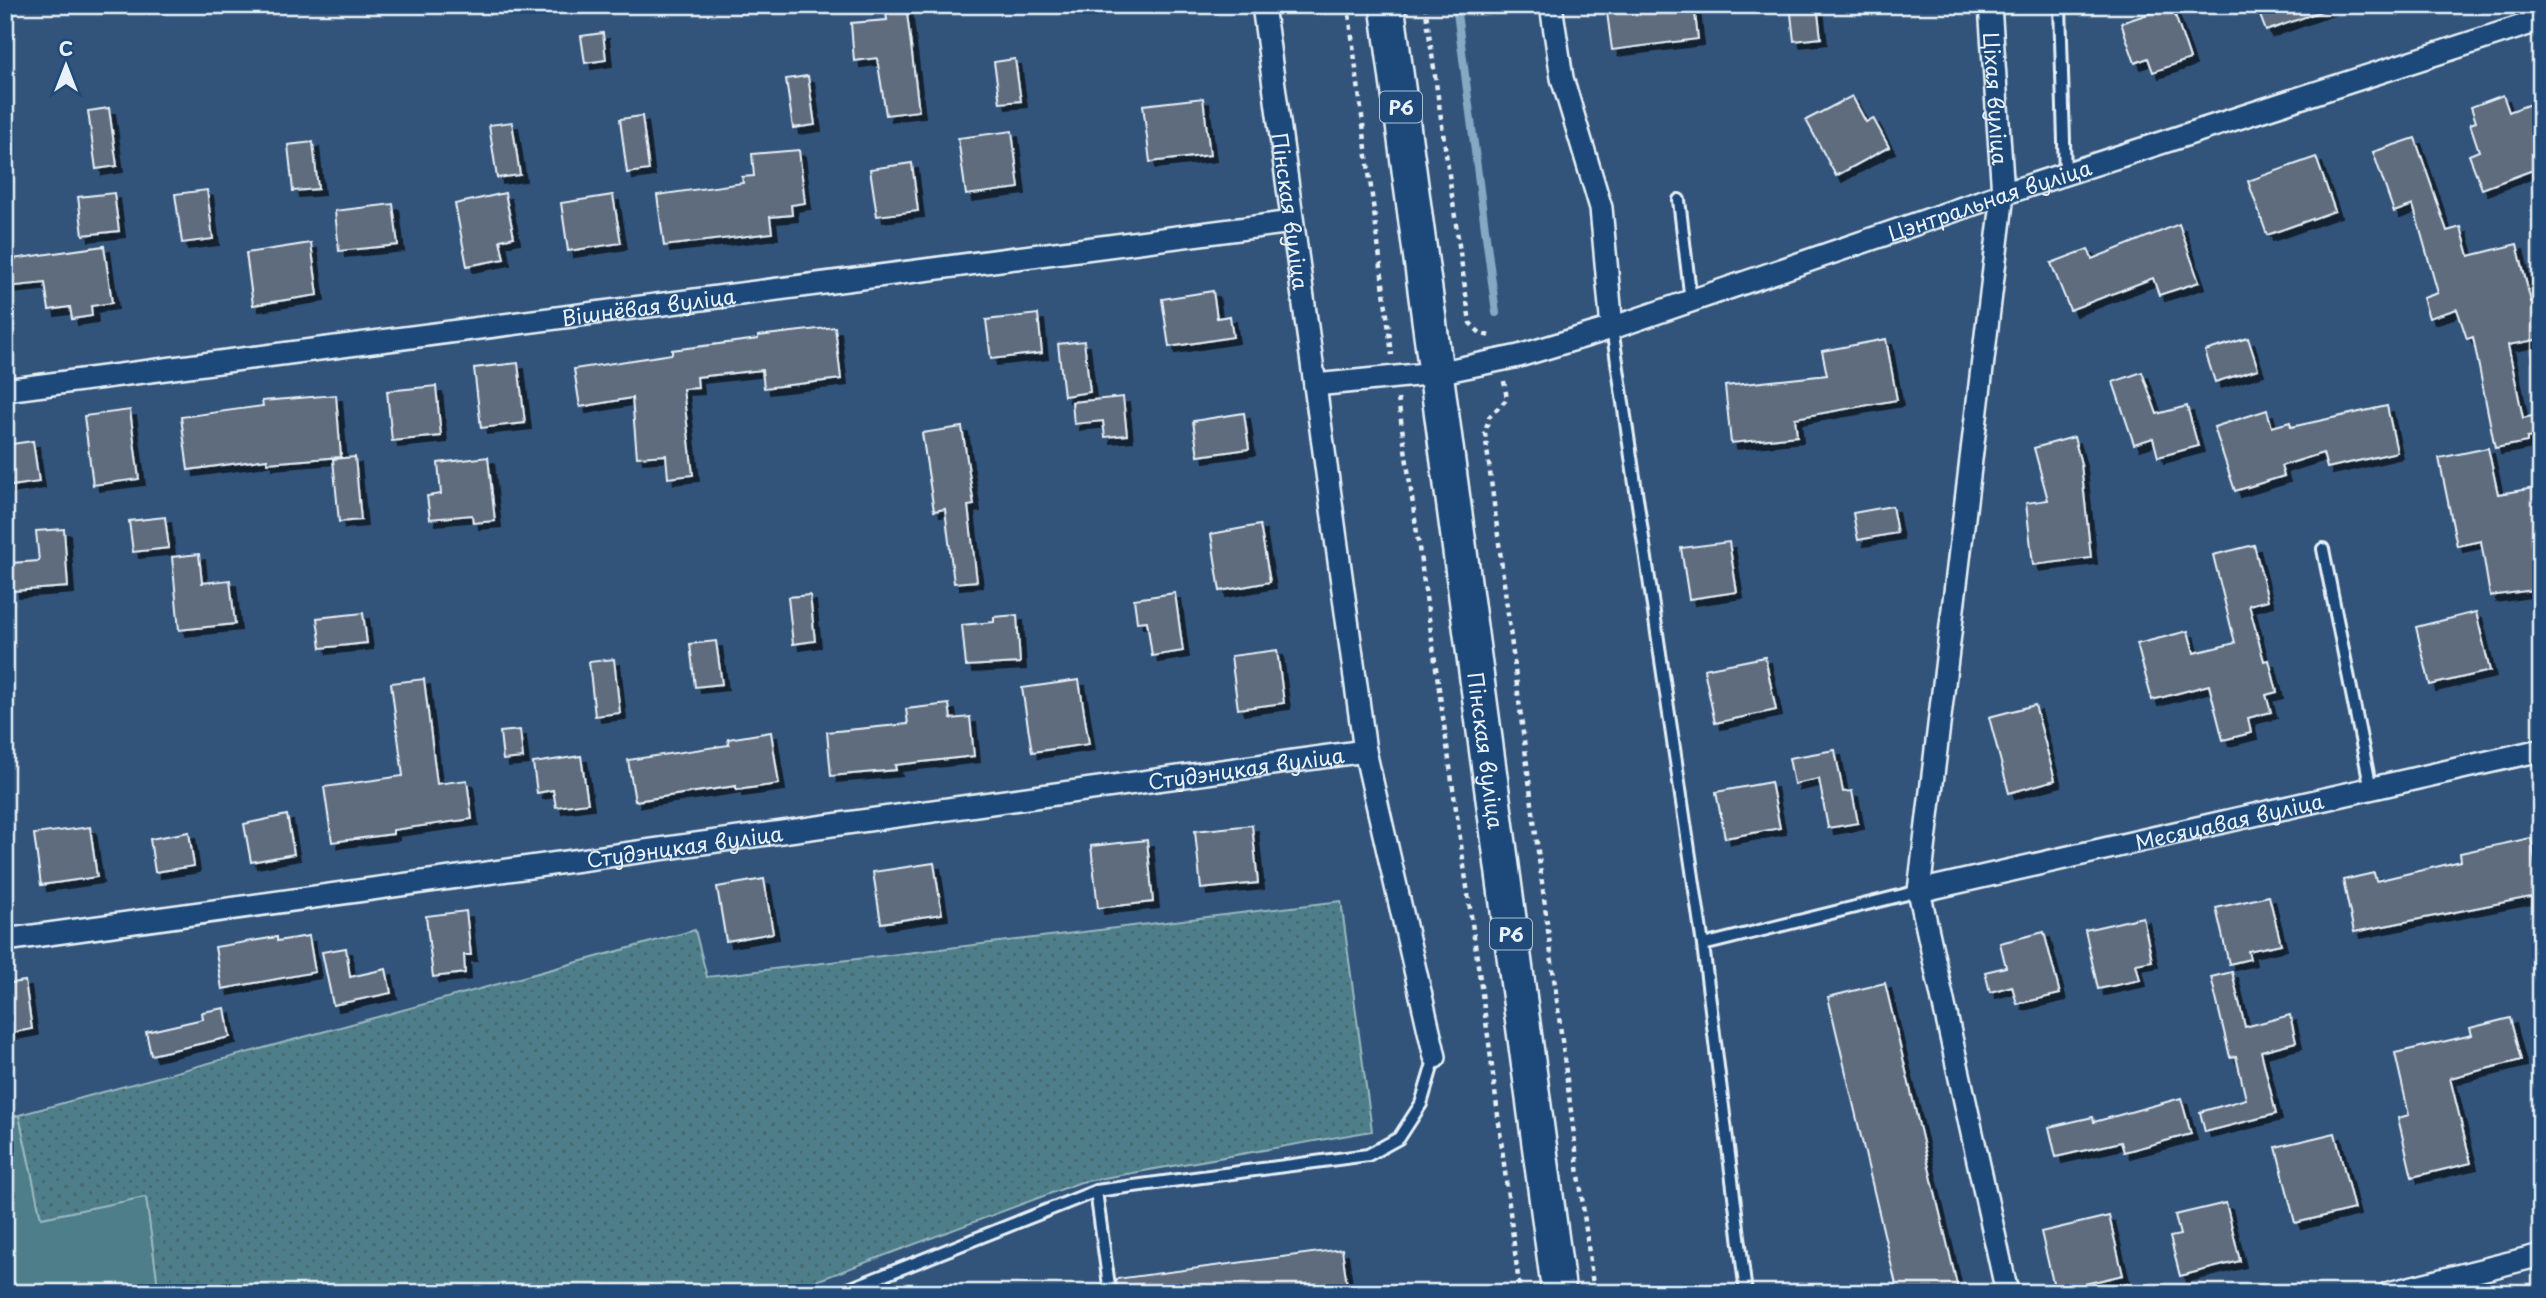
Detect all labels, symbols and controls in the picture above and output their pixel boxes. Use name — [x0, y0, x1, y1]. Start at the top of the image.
street label: Ціхая вуліца — [1976, 31, 2017, 167]
north arrow — [32, 32, 102, 102]
text: С — [59, 34, 73, 62]
road number: Р6 — [1380, 92, 1422, 122]
street label: Пінская вуліца — [1265, 131, 1318, 292]
street label: Цэнтральная вуліца — [1883, 150, 2096, 249]
street label: Вішнёвая вуліца — [560, 279, 738, 333]
street label: Пінская вуліца — [1460, 670, 1513, 831]
street label: Студэнцкая вуліца — [1146, 738, 1346, 797]
street label: Месяцавая вуліца — [2132, 784, 2327, 858]
street label: Студэнцкая вуліца — [584, 816, 785, 875]
road number: Р6 — [1490, 918, 1532, 950]

